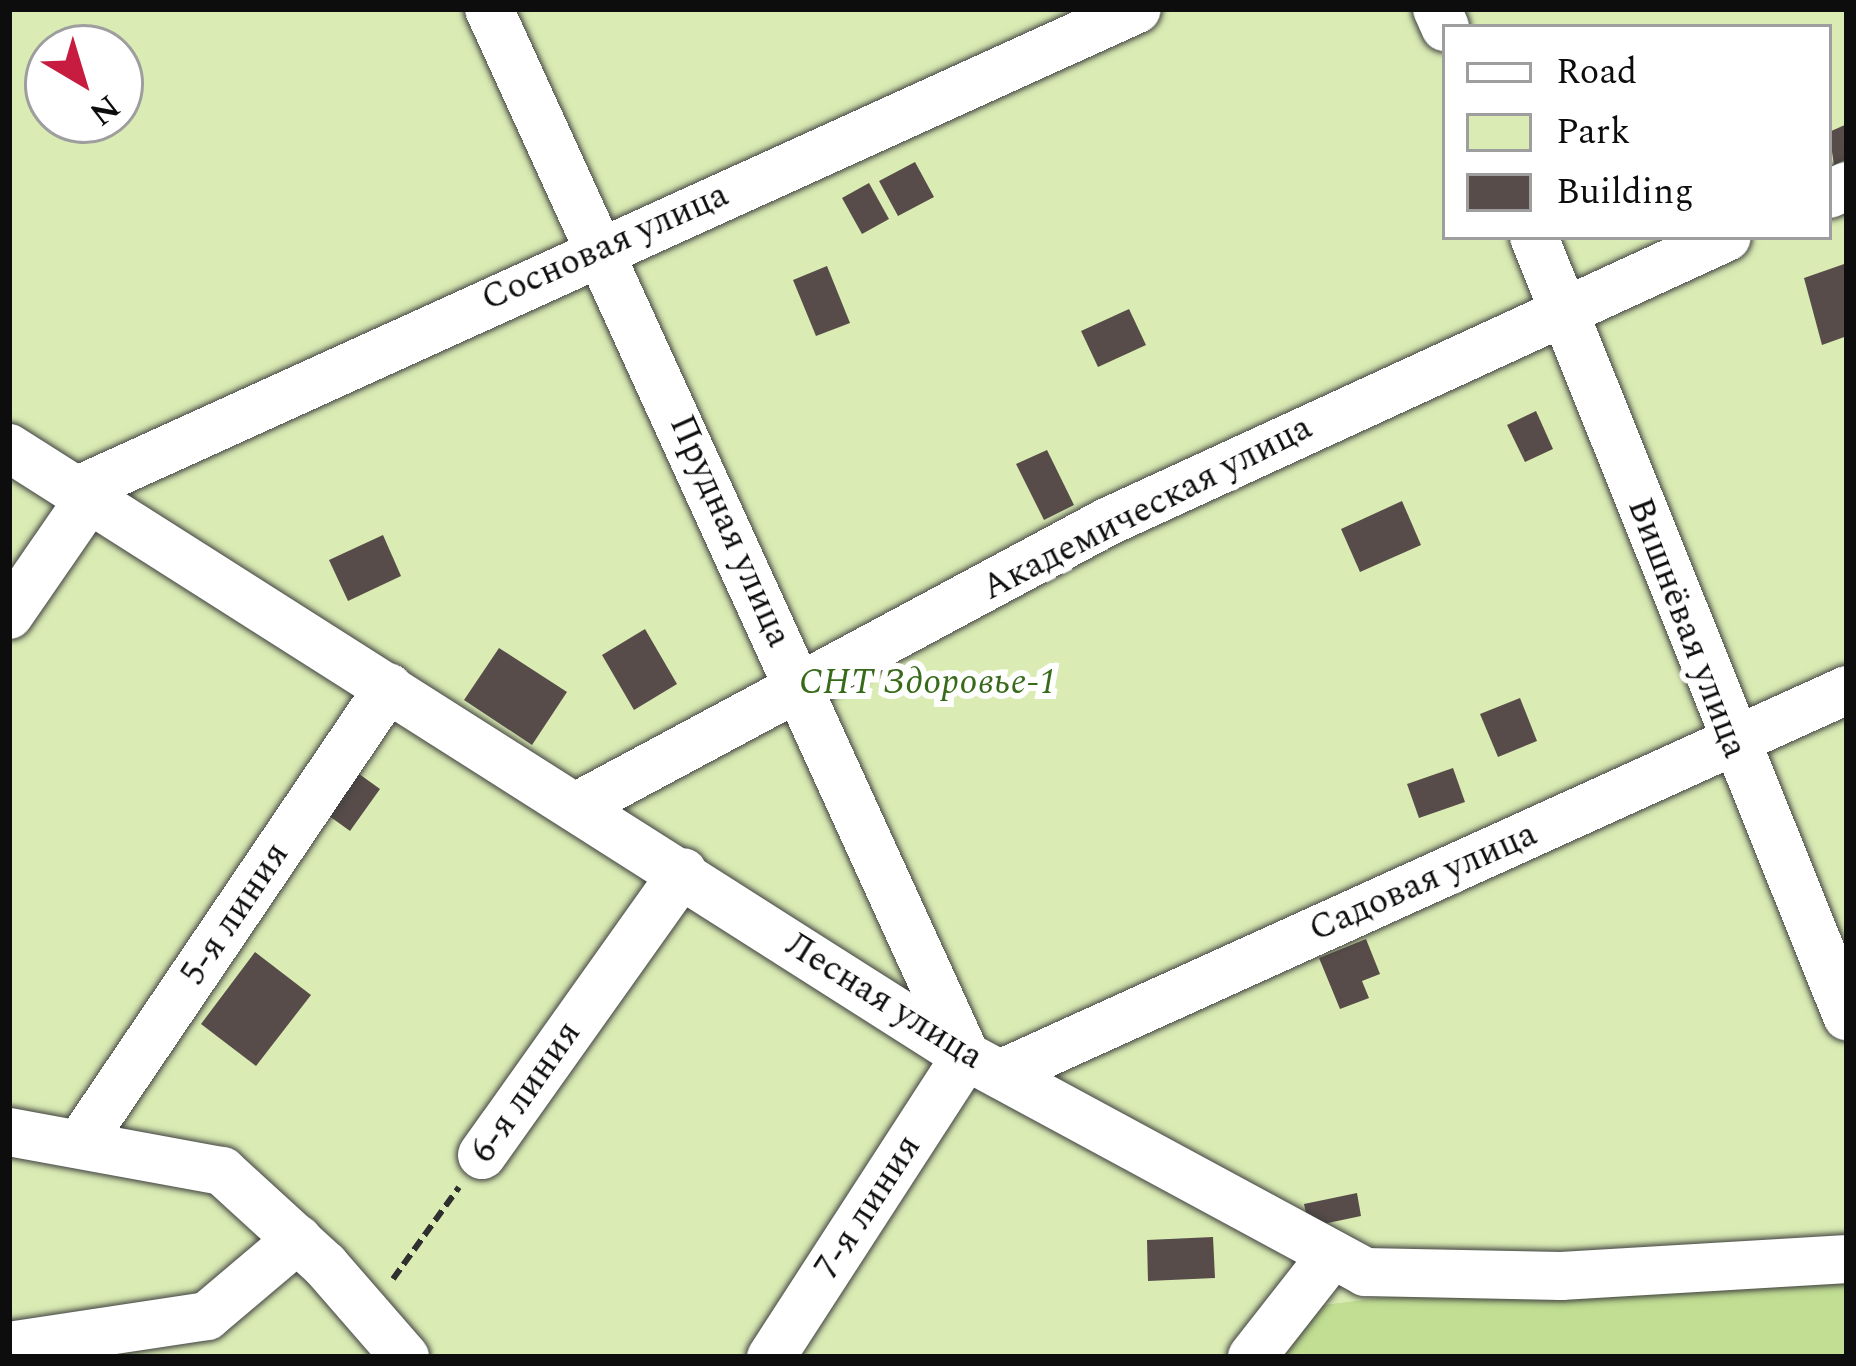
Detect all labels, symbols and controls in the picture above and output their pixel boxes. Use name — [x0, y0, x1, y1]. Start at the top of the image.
north arrow — [24, 24, 144, 144]
legend — [1442, 24, 1832, 240]
text: Road — [1556, 45, 1637, 100]
text: N — [78, 82, 130, 138]
text: Park — [1556, 105, 1630, 160]
text: Building — [1556, 165, 1694, 220]
street label: Сосновая улица — [475, 173, 735, 321]
street label: Академическая улица — [975, 406, 1319, 610]
street label: Прудная улица — [660, 408, 800, 654]
street label: Вишнёвая улица — [1618, 492, 1756, 764]
park label: СНТ Здоровье-1 — [799, 661, 1057, 705]
street label: Садовая улица — [1303, 813, 1543, 951]
street label: 5-я линия — [172, 834, 298, 994]
street label: Лесная улица — [777, 923, 991, 1079]
street label: 6-я линия — [462, 1013, 590, 1171]
street label: 7-я линия — [805, 1127, 931, 1287]

